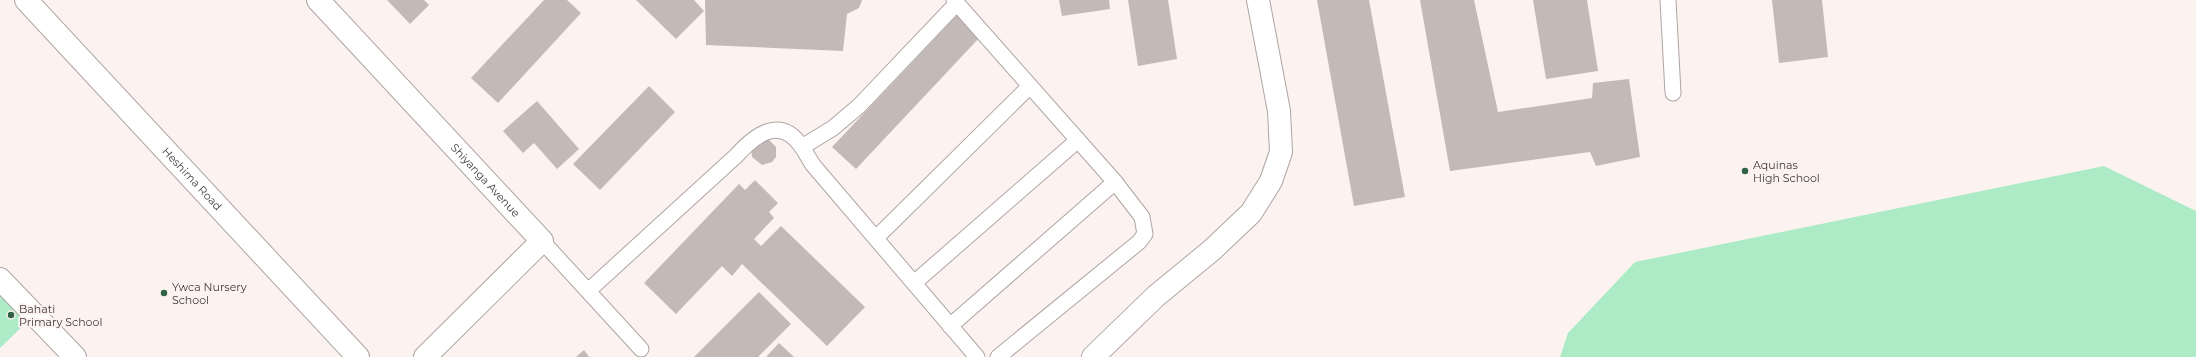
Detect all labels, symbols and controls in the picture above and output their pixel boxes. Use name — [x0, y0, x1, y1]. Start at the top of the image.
street label: Shiyanga Avenue — [448, 141, 523, 220]
street label: Heshima Road — [159, 144, 225, 213]
place label: Aquinas High School — [1753, 158, 1820, 185]
marker: Aquinas High School — [1740, 166, 1750, 176]
place label: Ywca Nursery School — [172, 280, 247, 307]
marker: Ywca Nursery School — [159, 288, 169, 298]
place label: Bahati Primary School — [19, 302, 102, 329]
marker: Bahati Primary School — [6, 310, 16, 320]

